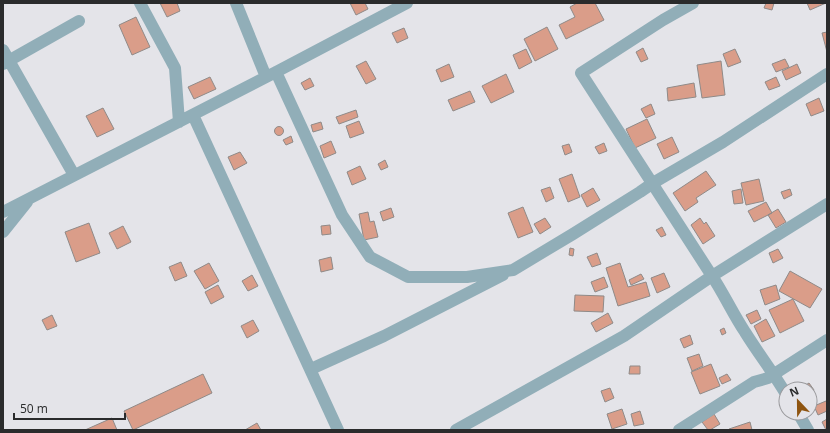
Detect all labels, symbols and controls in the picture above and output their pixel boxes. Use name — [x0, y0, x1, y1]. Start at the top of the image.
north arrow — [778, 381, 818, 421]
text: N — [787, 383, 801, 400]
scale bar — [14, 395, 125, 421]
text: 50 m — [20, 400, 48, 417]

